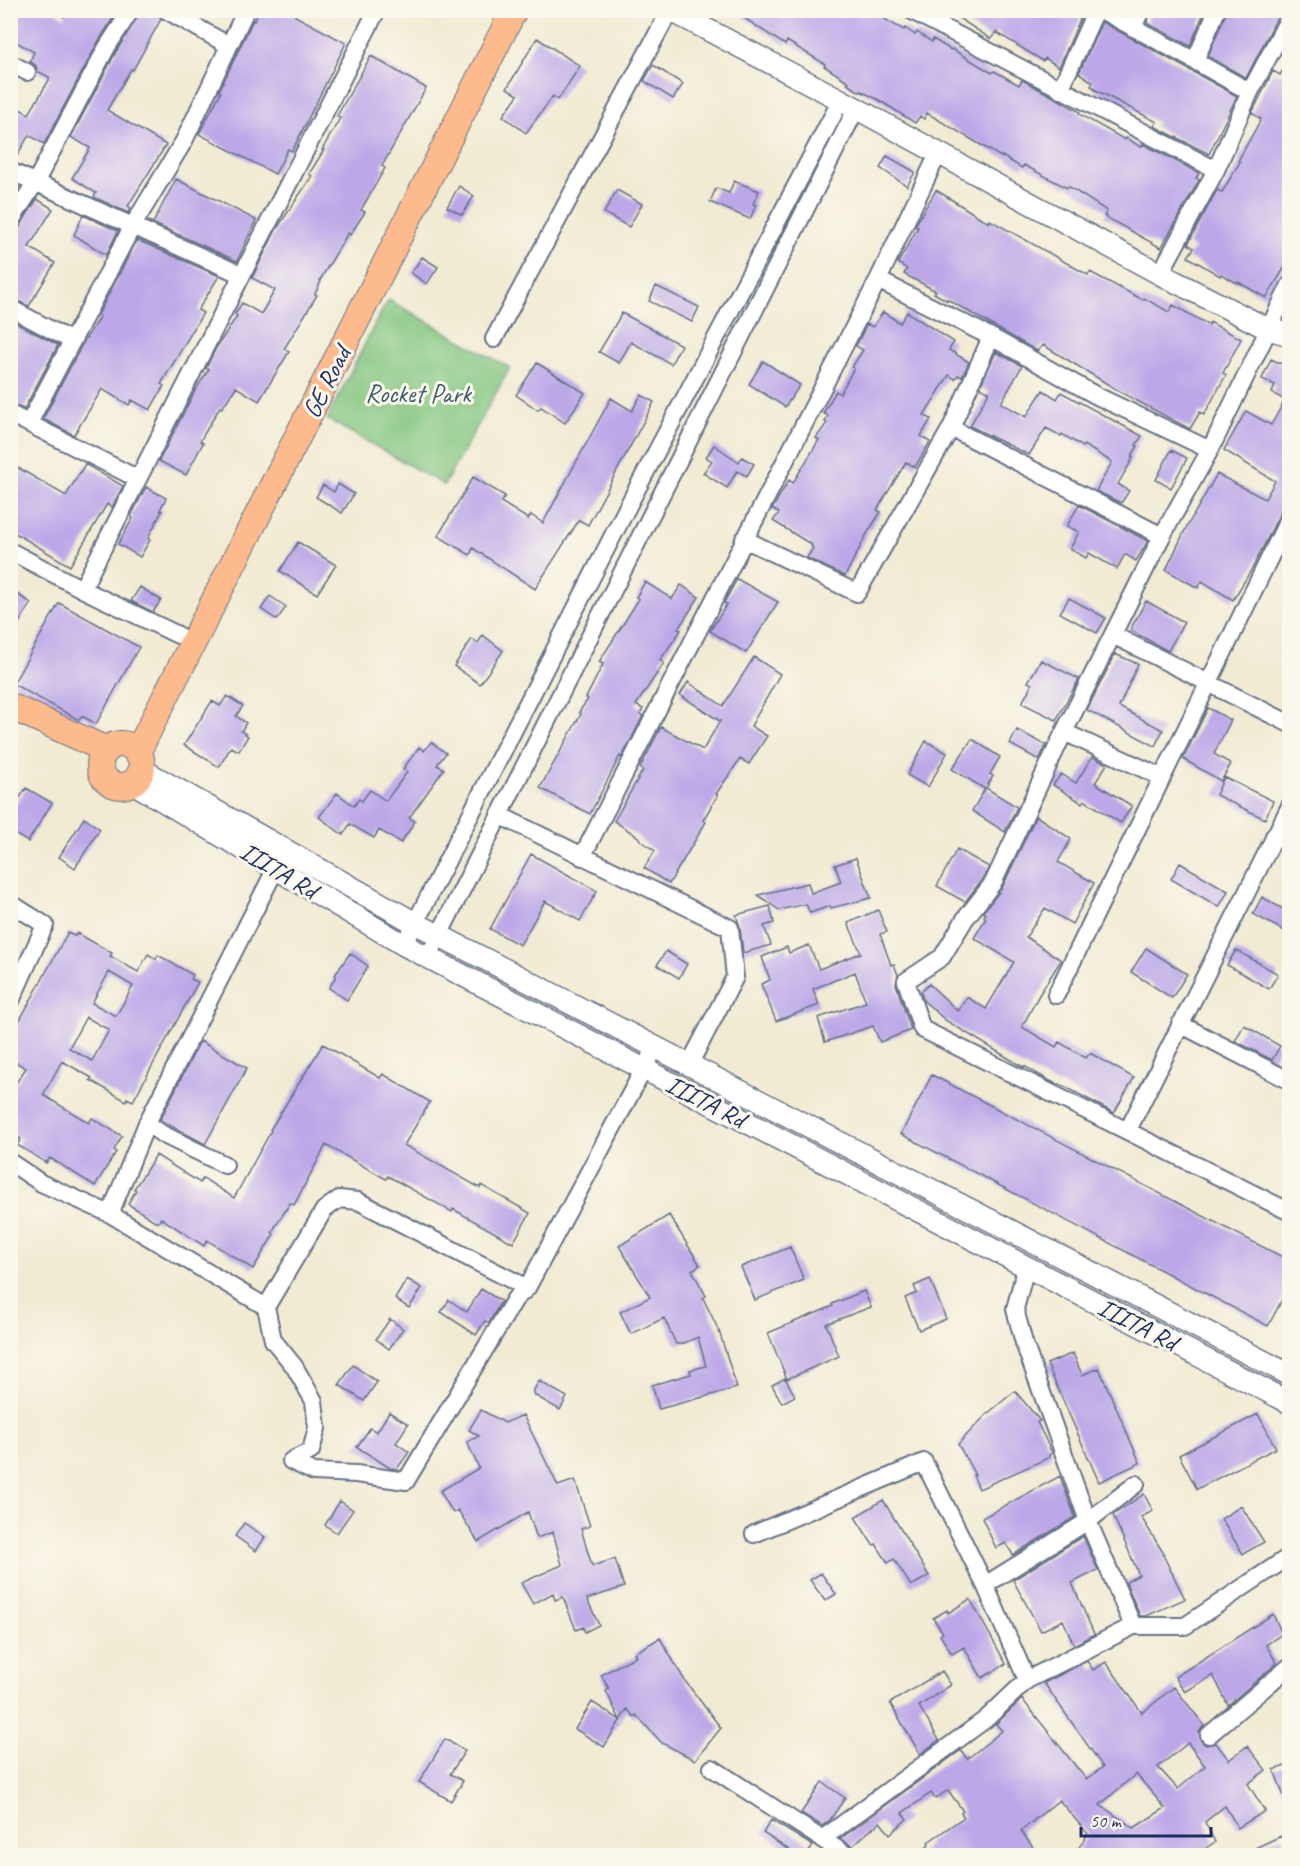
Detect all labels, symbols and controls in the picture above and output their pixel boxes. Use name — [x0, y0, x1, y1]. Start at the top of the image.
street label: GE Road — [295, 338, 360, 423]
park label: Rocket Park — [365, 377, 472, 410]
street label: IIITA Rd — [234, 834, 327, 908]
street label: IIITA Rd — [660, 1067, 754, 1137]
street label: IIITA Rd — [1092, 1290, 1186, 1360]
scale bar — [1081, 1800, 1212, 1838]
text: 50 m — [1090, 1810, 1123, 1832]

